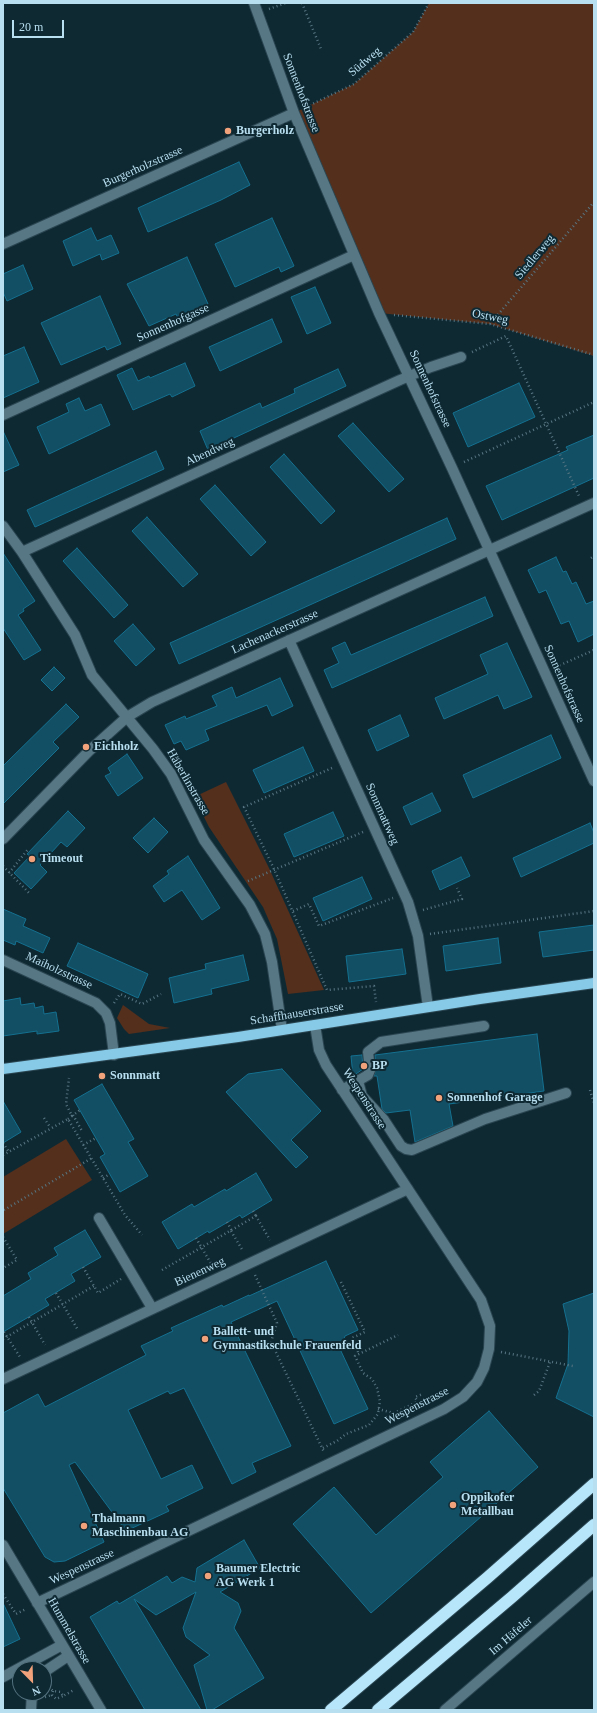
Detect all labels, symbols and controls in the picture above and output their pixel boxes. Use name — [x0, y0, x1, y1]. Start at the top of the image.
scale bar — [14, 12, 66, 38]
text: 20 m — [19, 20, 43, 34]
street label: Südweg — [346, 44, 384, 80]
street label: Sonnenhofstrasse — [279, 51, 323, 135]
place label: Burgerholz — [236, 124, 294, 138]
marker: Burgerholz — [223, 126, 233, 136]
street label: Burgerholzstrasse — [101, 143, 185, 191]
street label: Siedlerweg — [512, 232, 558, 282]
street label: Sonnenhofgasse — [134, 301, 212, 345]
street label: Ostweg — [471, 306, 509, 328]
street label: Sonnenhofstrasse — [406, 348, 454, 430]
street label: Abendweg — [183, 434, 237, 470]
street label: Lachenackerstrasse — [229, 606, 321, 658]
street label: Sonnenhofstrasse — [540, 643, 588, 725]
place label: Eichholz — [94, 740, 139, 754]
marker: Eichholz — [81, 742, 91, 752]
street label: Häberlinstrasse — [163, 746, 213, 818]
street label: Sonnmattweg — [362, 781, 402, 847]
place label: Timeout — [40, 852, 83, 866]
marker: Timeout — [27, 854, 37, 864]
street label: Maiholzstrasse — [23, 949, 95, 993]
street label: Schaffhauserstrasse — [249, 1000, 345, 1028]
place label: BP — [372, 1059, 387, 1073]
marker: BP — [359, 1061, 369, 1071]
street label: Wespenstrasse — [339, 1066, 389, 1132]
place label: Sonnmatt — [110, 1069, 160, 1083]
marker: Sonnmatt — [97, 1071, 107, 1081]
place label: Sonnenhof Garage — [447, 1091, 543, 1105]
marker: Sonnenhof Garage — [434, 1093, 444, 1103]
street label: Bienenweg — [172, 1254, 228, 1290]
place label: Ballett- und Gymnastikschule Frauenfeld — [213, 1325, 361, 1353]
marker: Ballett- und Gymnastikschule Frauenfeld — [200, 1334, 210, 1344]
street label: Wespenstrasse — [383, 1384, 451, 1428]
place label: Oppikofer Metallbau — [461, 1491, 514, 1519]
marker: Oppikofer Metallbau — [448, 1500, 458, 1510]
place label: Thalmann Maschinenbau AG — [92, 1512, 188, 1540]
marker: Thalmann Maschinenbau AG — [79, 1521, 89, 1531]
street label: Wespenstrasse — [47, 1546, 117, 1588]
place label: Baumer Electric AG Werk 1 — [216, 1562, 300, 1590]
marker: Baumer Electric AG Werk 1 — [203, 1571, 213, 1581]
street label: Hummelstrasse — [44, 1595, 94, 1667]
street label: Im Häfeler — [487, 1613, 535, 1659]
north arrow — [12, 1661, 52, 1701]
text: N — [30, 1684, 42, 1698]

